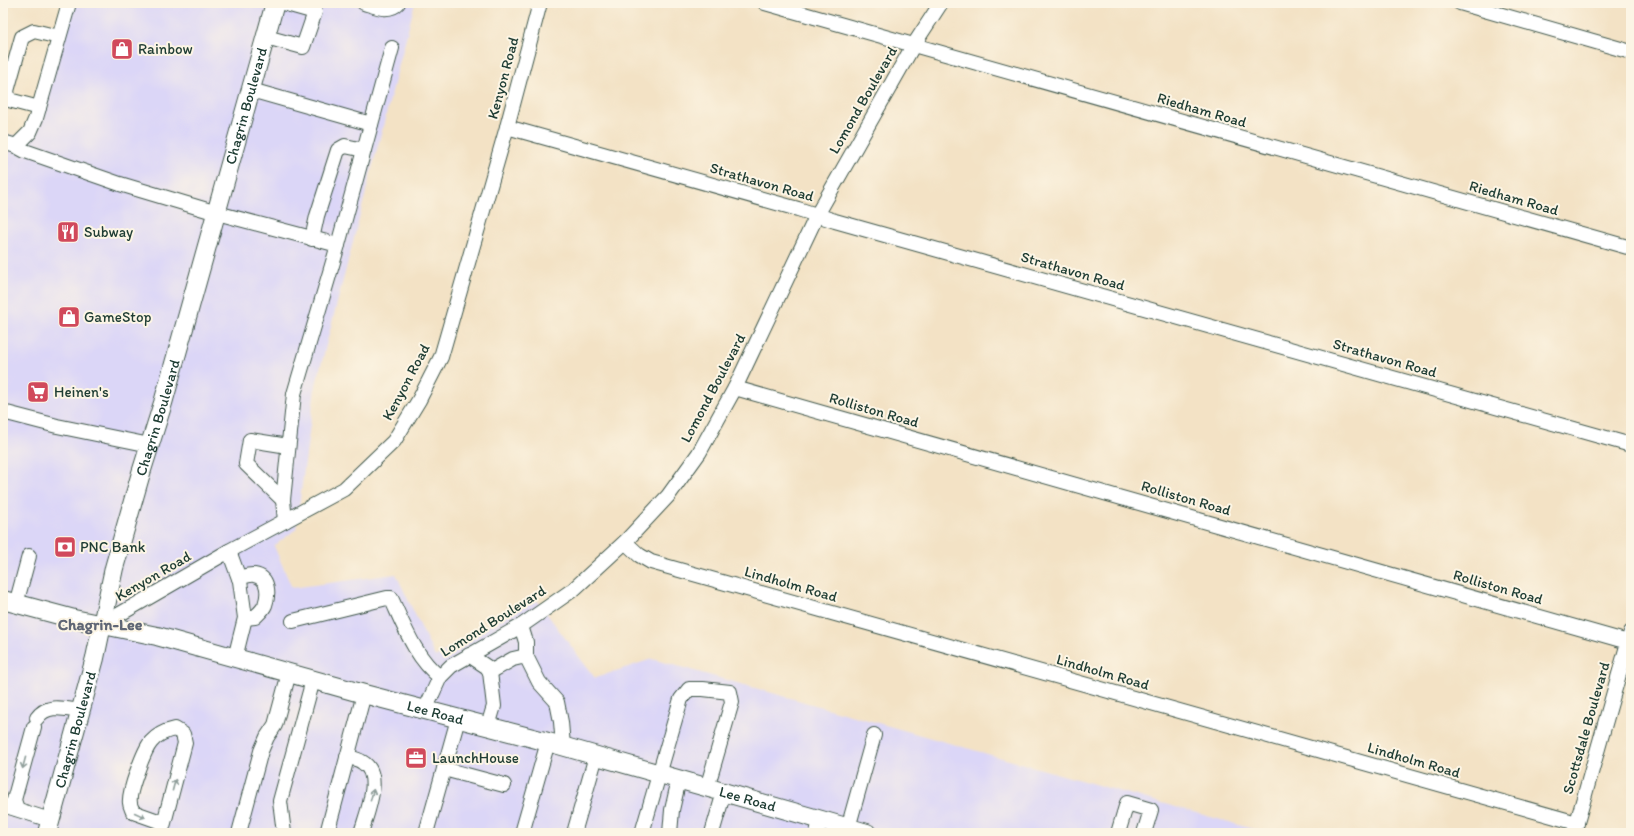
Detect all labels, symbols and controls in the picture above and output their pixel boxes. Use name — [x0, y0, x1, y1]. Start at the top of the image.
street label: Kenyon Road — [483, 34, 523, 121]
shop icon: Rainbow — [109, 36, 135, 62]
place label: Rainbow — [138, 40, 193, 58]
street label: Lomond Boulevard — [825, 43, 901, 157]
street label: Chagrin Boulevard — [221, 45, 271, 167]
street label: Riedham Road — [1155, 89, 1249, 132]
street label: Strathavon Road — [708, 159, 817, 206]
street label: Riedham Road — [1467, 177, 1561, 220]
restaurant icon: Subway — [55, 219, 81, 245]
place label: Subway — [84, 223, 133, 241]
street label: Strathavon Road — [1019, 248, 1128, 295]
shop icon: GameStop — [56, 304, 82, 330]
place label: GameStop — [84, 308, 152, 326]
street label: Lomond Boulevard — [677, 330, 750, 446]
street label: Strathavon Road — [1331, 335, 1440, 382]
street label: Kenyon Road — [378, 340, 434, 424]
street label: Chagrin Boulevard — [132, 357, 184, 478]
supermarket icon: Heinen's — [25, 379, 51, 405]
place label: Heinen's — [54, 383, 109, 401]
street label: Rolliston Road — [827, 389, 921, 431]
street label: Rolliston Road — [1139, 477, 1233, 519]
bank icon: PNC Bank — [52, 534, 78, 560]
place label: PNC Bank — [80, 538, 146, 556]
street label: Kenyon Road — [112, 547, 195, 605]
street label: Lindholm Road — [742, 562, 840, 606]
street label: Rolliston Road — [1451, 566, 1545, 608]
street label: Lomond Boulevard — [437, 581, 550, 661]
district label: Chagrin-Lee — [58, 615, 143, 635]
street label: Lindholm Road — [1054, 650, 1152, 694]
street label: Scottsdale Boulevard — [1559, 660, 1613, 796]
street label: Chagrin Boulevard — [51, 669, 100, 790]
street label: Lee Road — [405, 697, 467, 729]
street label: Lindholm Road — [1365, 738, 1463, 782]
office icon: LaunchHouse — [403, 745, 429, 771]
place label: LaunchHouse — [432, 749, 519, 767]
one-way arrow — [20, 757, 27, 770]
one-way arrow — [170, 779, 178, 792]
street label: Lee Road — [717, 782, 779, 816]
one-way arrow — [368, 789, 376, 802]
one-way arrow — [133, 812, 145, 819]

